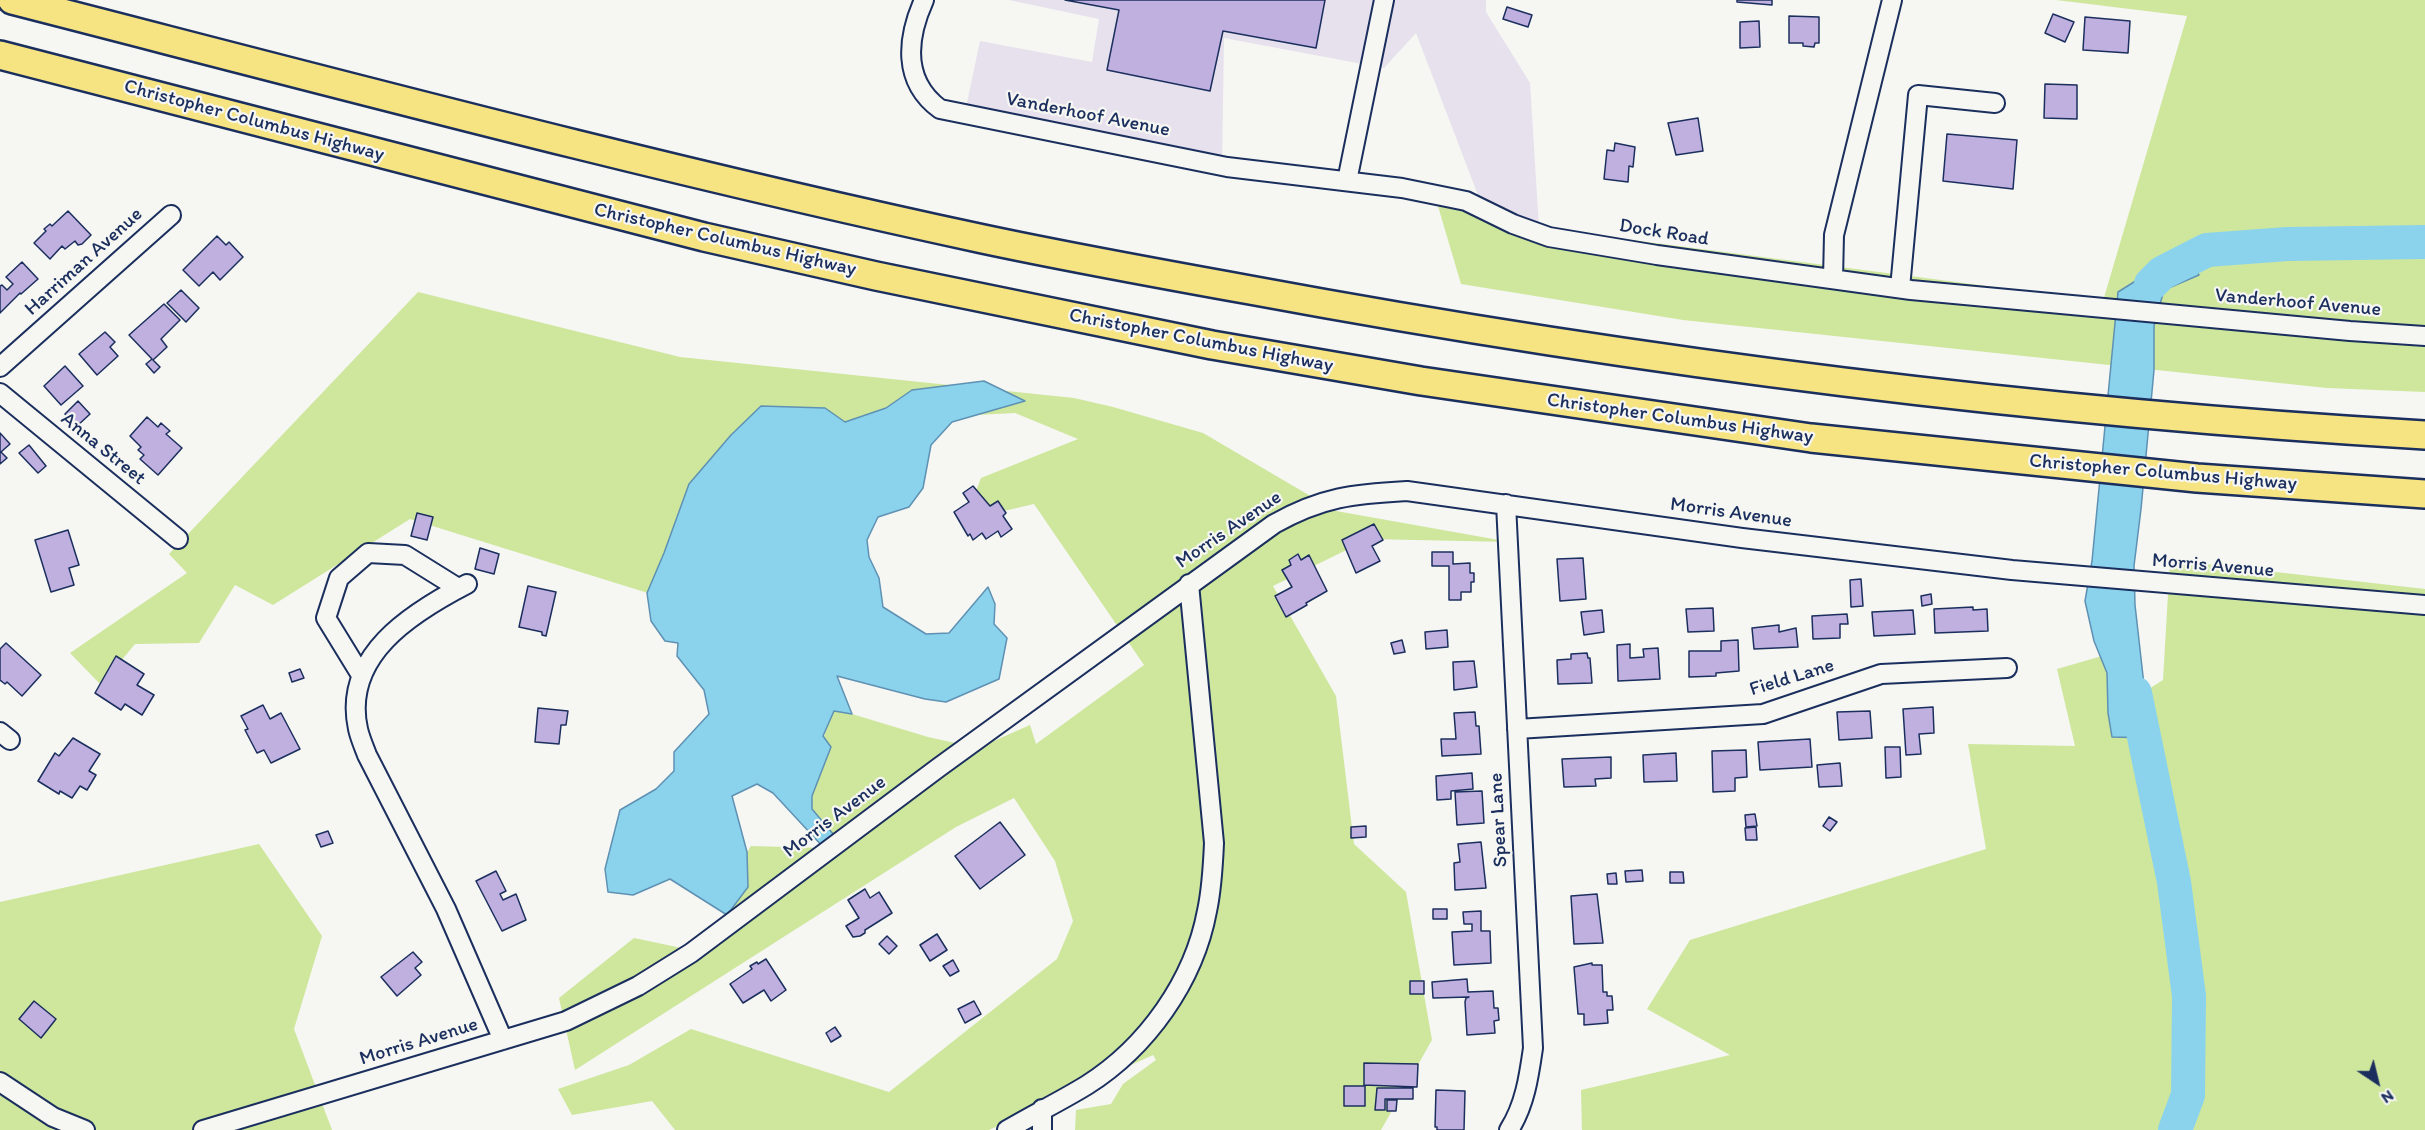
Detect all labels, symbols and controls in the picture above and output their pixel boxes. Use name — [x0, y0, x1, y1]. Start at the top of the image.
street label: Christopher Columbus Highway — [121, 75, 387, 167]
street label: Vanderhoof Avenue — [1004, 87, 1172, 143]
street label: Christopher Columbus Highway — [591, 198, 859, 282]
street label: Harriman Avenue — [20, 203, 148, 321]
street label: Dock Road — [1617, 214, 1711, 252]
street label: Vanderhoof Avenue — [2214, 284, 2382, 322]
street label: Christopher Columbus Highway — [1067, 304, 1335, 378]
street label: Christopher Columbus Highway — [1545, 388, 1815, 450]
street label: Anna Street — [56, 407, 150, 491]
street label: Christopher Columbus Highway — [2028, 449, 2298, 497]
street label: Morris Avenue — [1171, 486, 1287, 574]
street label: Morris Avenue — [1669, 493, 1793, 533]
street label: Morris Avenue — [2151, 549, 2275, 583]
street label: Field Lane — [1747, 654, 1837, 702]
street label: Morris Avenue — [779, 771, 891, 863]
street label: Spear Lane — [1485, 772, 1513, 868]
street label: Morris Avenue — [357, 1013, 481, 1071]
north arrow — [2347, 1052, 2407, 1112]
text: N — [2378, 1086, 2397, 1108]

